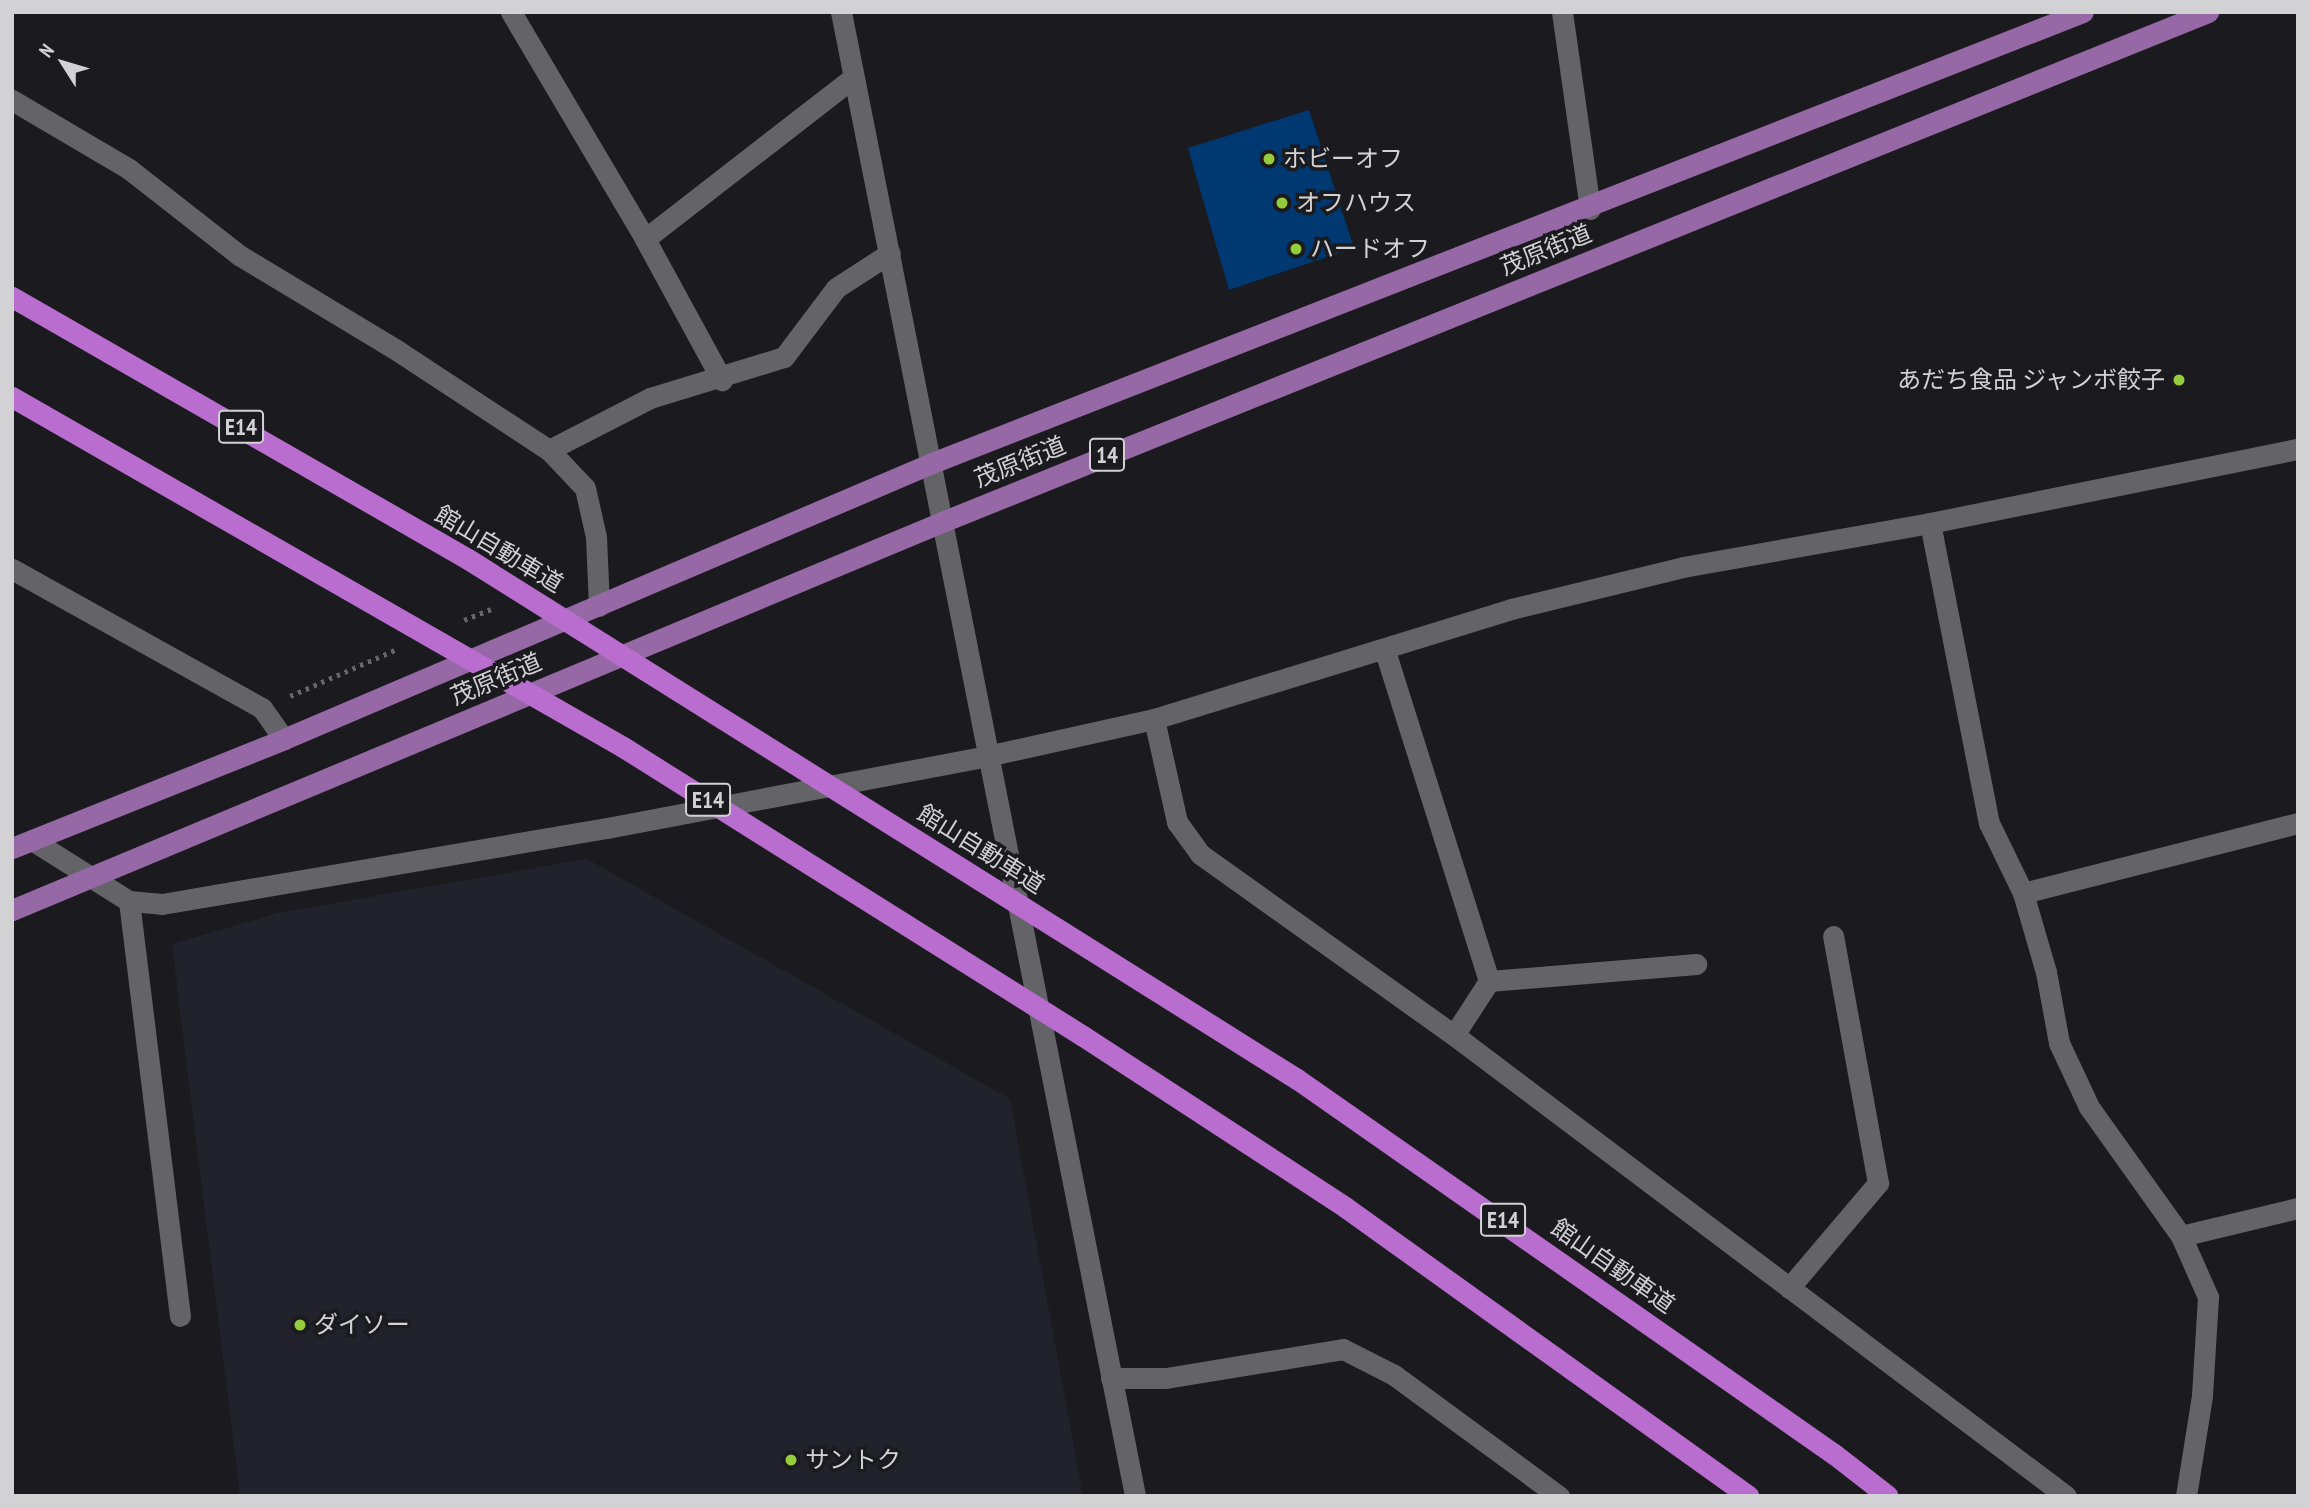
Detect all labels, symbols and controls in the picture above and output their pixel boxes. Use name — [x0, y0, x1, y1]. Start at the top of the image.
north arrow — [28, 28, 98, 98]
text: N — [34, 39, 59, 62]
place label: ホビーオフ — [1283, 145, 1403, 173]
marker: ホビーオフ — [1261, 151, 1277, 167]
place label: オフハウス — [1296, 189, 1416, 217]
marker: オフハウス — [1274, 195, 1290, 211]
street label: 茂原街道 — [1496, 219, 1596, 281]
place label: ハードオフ — [1310, 235, 1430, 263]
marker: ハードオフ — [1288, 241, 1304, 257]
place label: あだち食品 ジャンボ餃子 — [1896, 366, 2165, 394]
marker: あだち食品 ジャンボ餃子 — [2171, 372, 2187, 388]
road number: E14 — [216, 408, 266, 446]
street label: 茂原街道 — [970, 431, 1070, 493]
road number: 14 — [1088, 436, 1126, 475]
street label: 館山自動車道 — [430, 500, 568, 598]
street label: 茂原街道 — [446, 647, 546, 711]
road number: E14 — [684, 780, 732, 820]
street label: 館山自動車道 — [912, 799, 1050, 899]
road number: E14 — [1478, 1200, 1528, 1240]
street label: 館山自動車道 — [1546, 1213, 1680, 1319]
place label: ダイソー — [314, 1311, 410, 1339]
marker: ダイソー — [292, 1317, 308, 1333]
place label: サントク — [805, 1446, 901, 1474]
marker: サントク — [783, 1452, 799, 1468]

